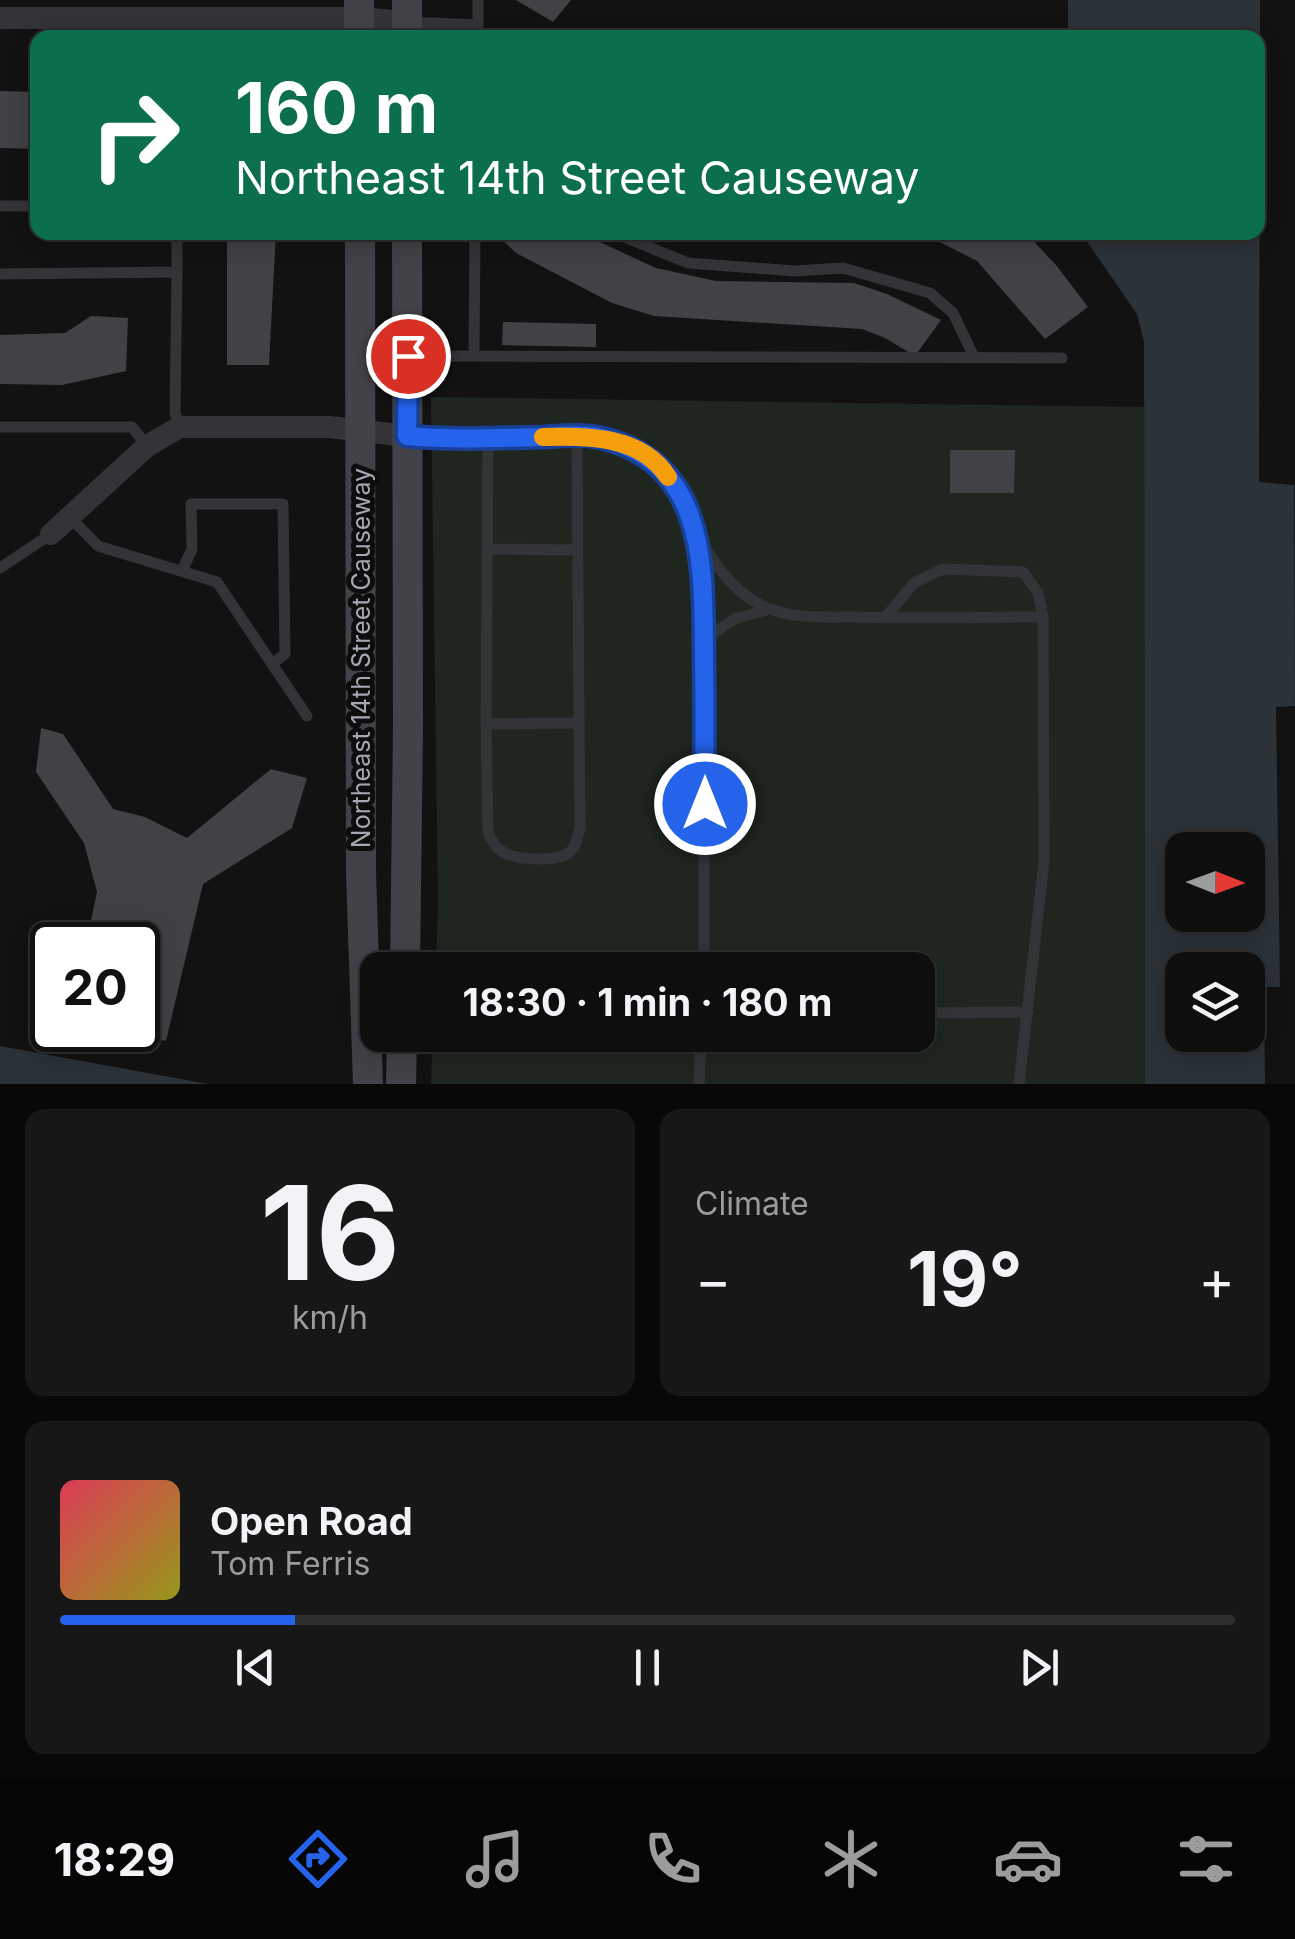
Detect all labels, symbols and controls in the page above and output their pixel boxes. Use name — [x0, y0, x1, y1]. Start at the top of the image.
text: 160 m — [235, 65, 438, 150]
icon: right — [70, 70, 200, 200]
text: Northeast 14th Street Causeway — [235, 150, 920, 205]
pin — [366, 314, 451, 399]
icon: arrive — [381, 329, 436, 384]
street label: Northeast 14th Street Causeway — [346, 468, 376, 848]
position arrow — [653, 752, 757, 856]
north arrow — [1165, 832, 1265, 932]
map controls — [1165, 832, 1265, 1052]
speed limit sign: 20 — [30, 922, 160, 1052]
button: layers — [1165, 952, 1265, 1052]
text: 18:30 · 1 min · 180 m — [463, 979, 832, 1025]
text: 16 — [260, 1154, 400, 1311]
text: Climate — [695, 1184, 809, 1223]
text: 19° — [907, 1233, 1023, 1324]
text: − — [695, 1247, 731, 1313]
text: + — [1199, 1247, 1235, 1313]
text: km/h — [292, 1298, 368, 1337]
text: Open Road — [210, 1498, 413, 1544]
text: Tom Ferris — [210, 1544, 370, 1583]
icon: previous — [228, 1640, 283, 1695]
icon: pause — [620, 1640, 675, 1695]
icon: next — [1012, 1640, 1067, 1695]
icon: directions — [283, 1824, 353, 1894]
icon: music — [460, 1824, 530, 1894]
icon: phone — [638, 1824, 708, 1894]
icon: climate — [816, 1824, 886, 1894]
icon: car — [993, 1824, 1063, 1894]
icon: filters — [1171, 1824, 1241, 1894]
text: 18:29 — [54, 1832, 175, 1887]

